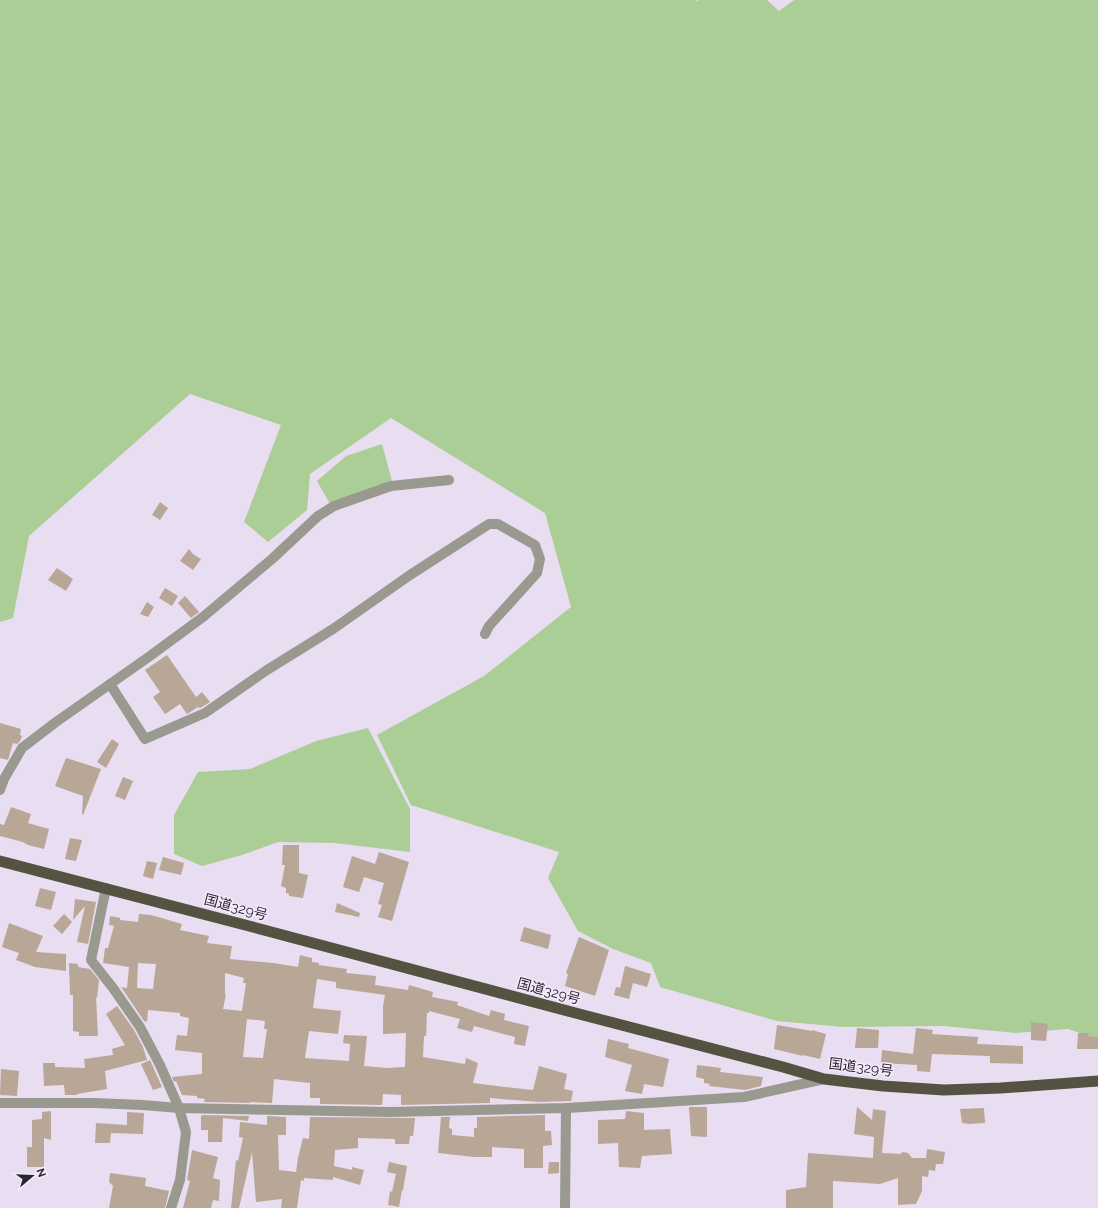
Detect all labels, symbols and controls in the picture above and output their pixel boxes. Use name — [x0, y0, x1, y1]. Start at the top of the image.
street label: 国道329号 — [203, 891, 269, 923]
street label: 国道329号 — [516, 975, 582, 1007]
street label: 国道329号 — [828, 1055, 894, 1079]
north arrow — [12, 1156, 52, 1196]
text: N — [33, 1167, 48, 1179]

